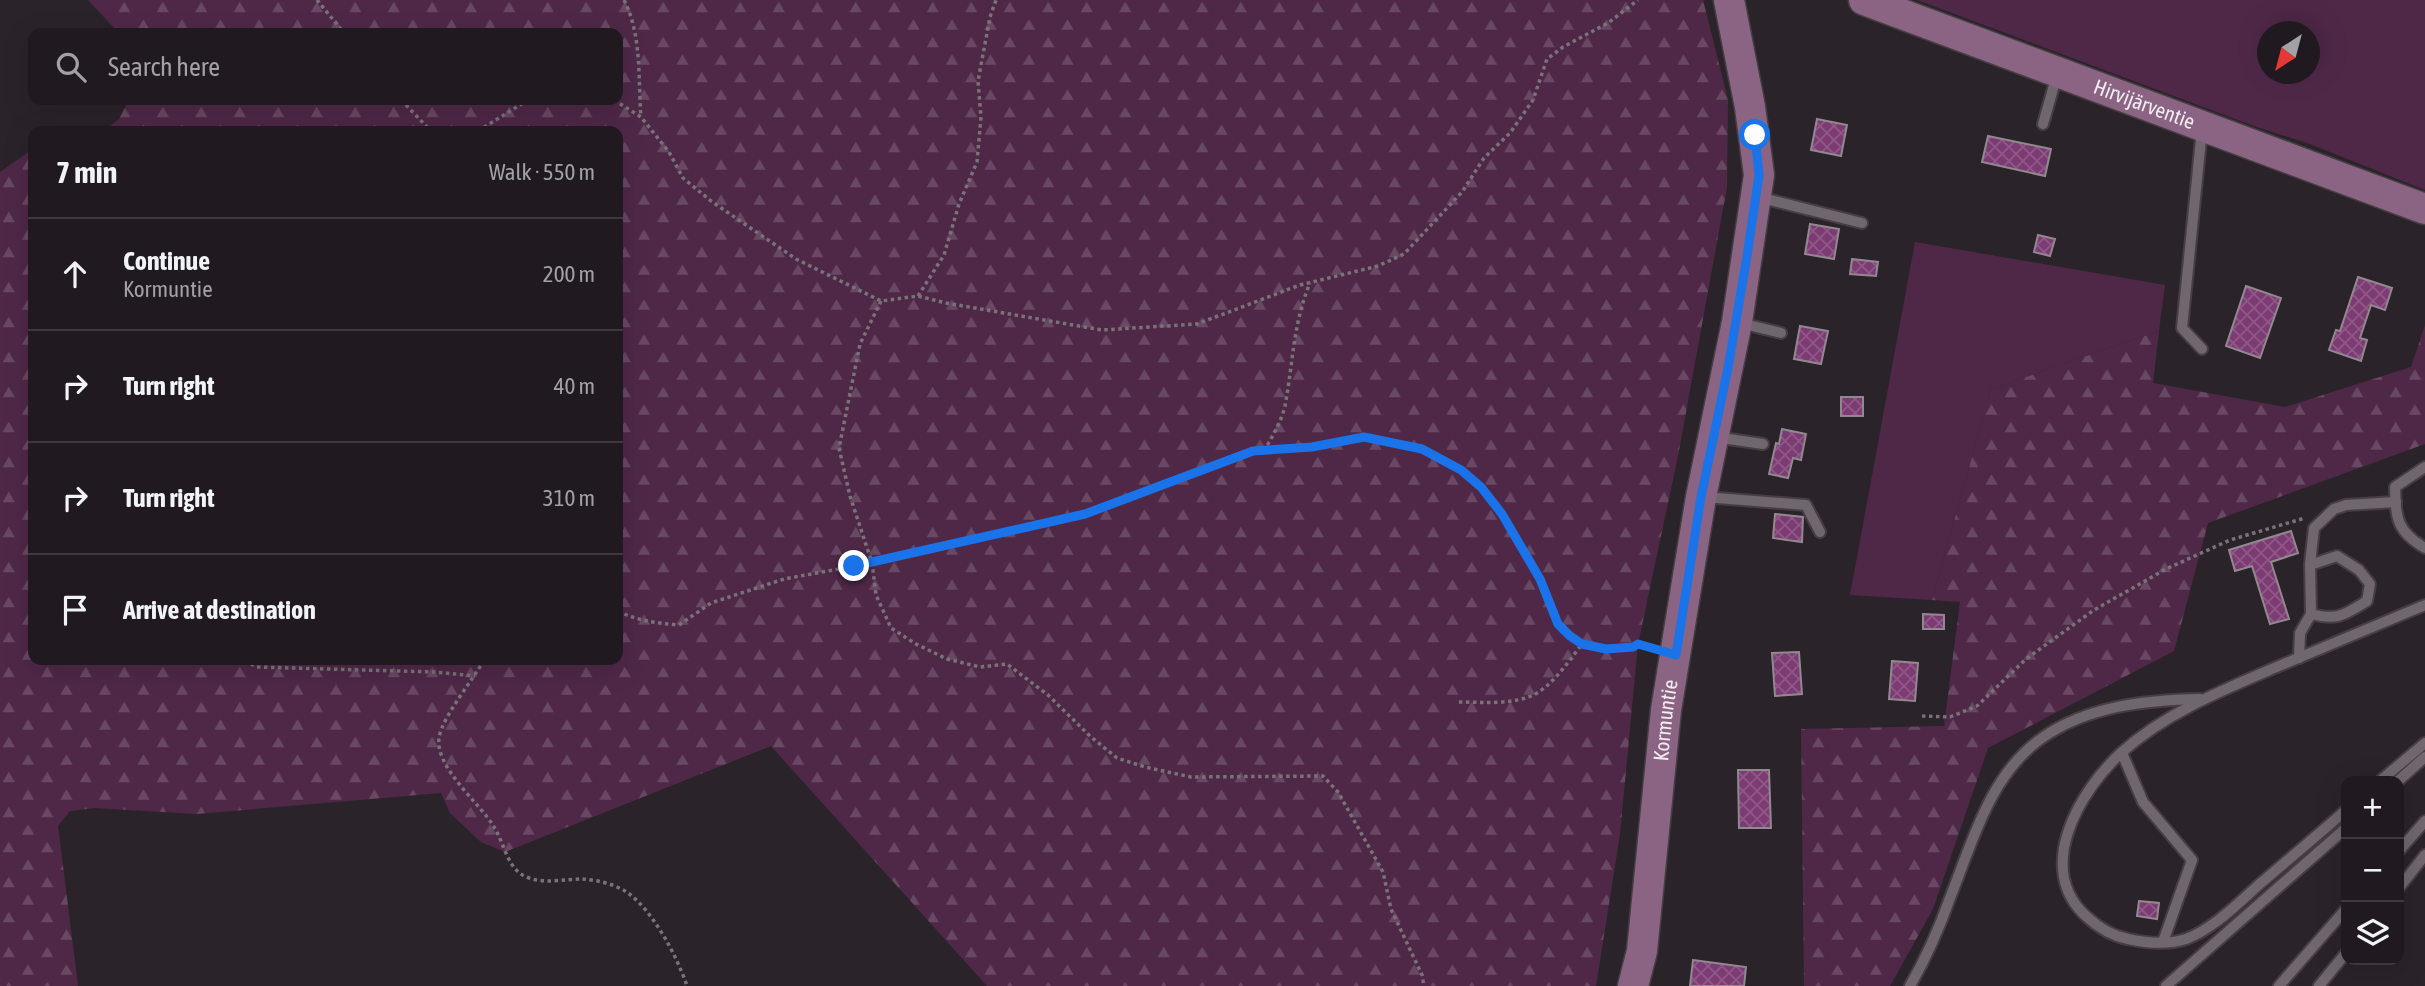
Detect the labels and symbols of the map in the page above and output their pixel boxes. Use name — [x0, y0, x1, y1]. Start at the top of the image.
north arrow — [2257, 21, 2320, 84]
street label: Hirvijärventie — [2091, 74, 2198, 133]
route start — [1739, 119, 1770, 150]
route end — [838, 550, 869, 581]
street label: Kormuntie — [1648, 678, 1682, 762]

